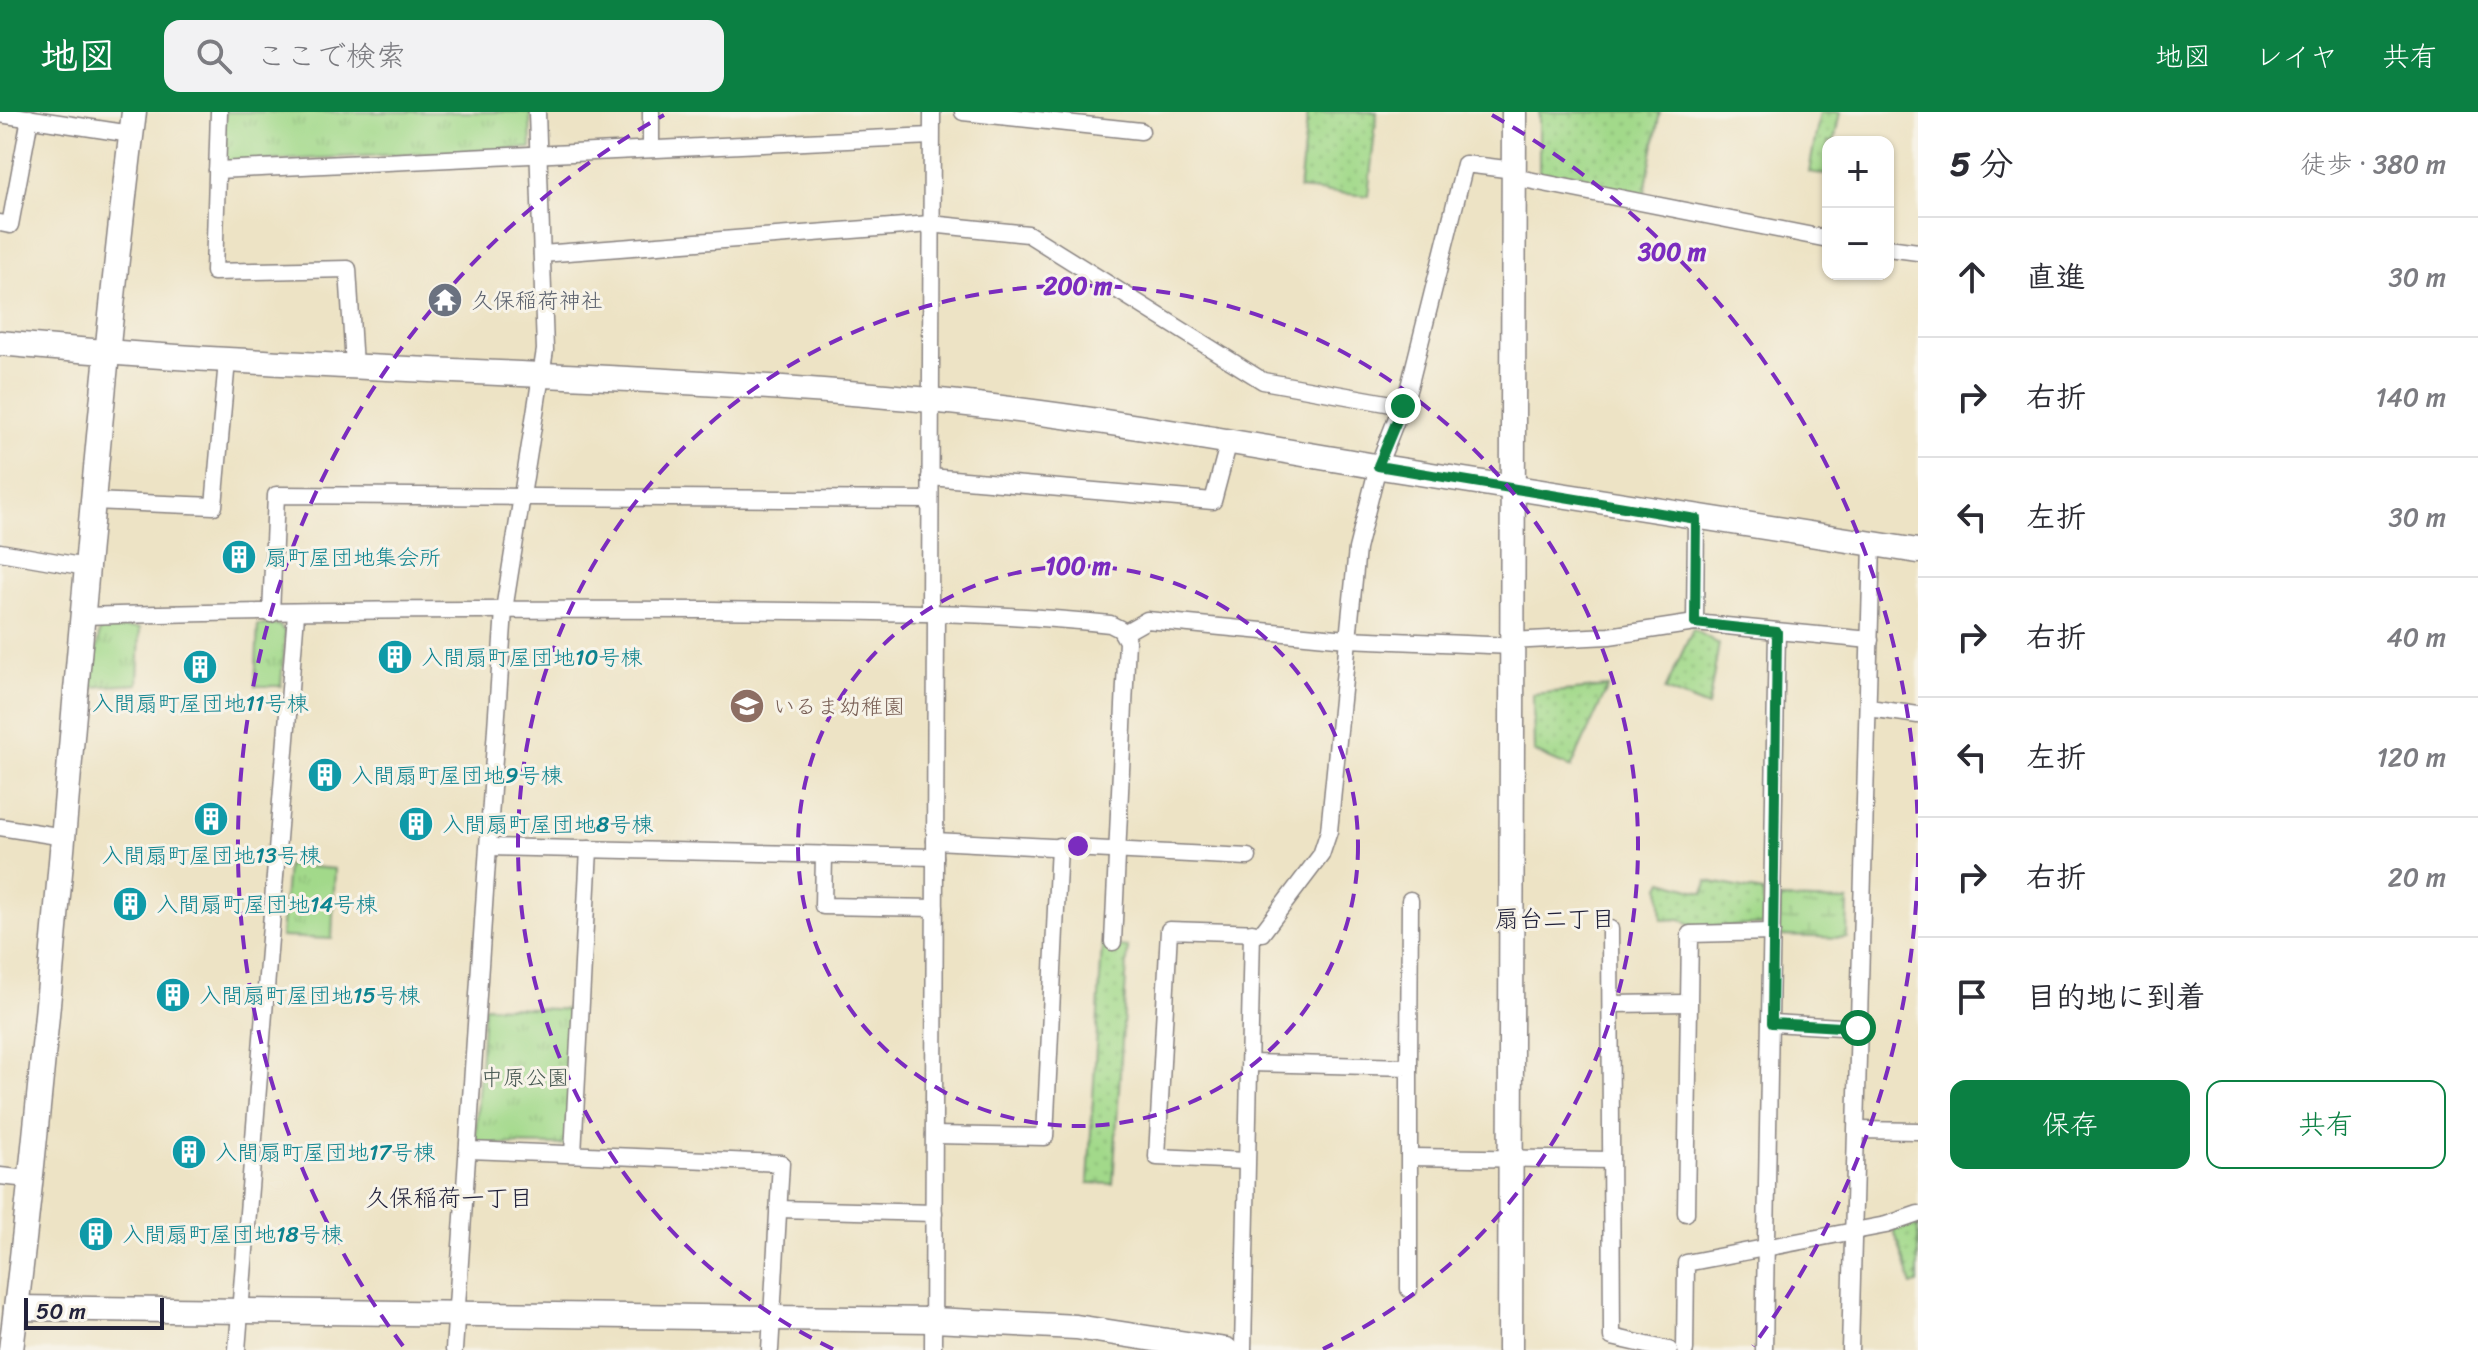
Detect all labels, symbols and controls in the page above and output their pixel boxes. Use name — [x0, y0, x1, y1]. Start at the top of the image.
search box — [164, 20, 724, 92]
text: 地図 — [40, 23, 116, 90]
text: ここで検索 — [256, 29, 406, 83]
text: 地図 — [2155, 32, 2211, 81]
text: レイヤ — [2255, 32, 2338, 81]
text: 共有 — [2382, 32, 2438, 81]
icon: search — [192, 34, 236, 78]
text: 5 分 — [1950, 134, 2014, 194]
map controls — [1822, 136, 1894, 280]
button: + — [1822, 136, 1894, 208]
text: 徒歩 · 380 m — [2300, 141, 2446, 187]
button: − — [1822, 208, 1894, 280]
text: 300 m — [1637, 231, 1707, 273]
text: 直進 — [2026, 250, 2086, 304]
text: 30 m — [2389, 254, 2446, 300]
icon: ahead — [1950, 255, 1994, 299]
text: 200 m — [1043, 265, 1113, 307]
temple icon: 久保稲荷神社 — [426, 281, 464, 319]
place label: 久保稲荷神社 — [471, 281, 603, 320]
text: 右折 — [2026, 370, 2086, 424]
text: 140 m — [2375, 374, 2446, 420]
icon: right — [1950, 375, 1994, 419]
route end — [1385, 388, 1421, 424]
text: 左折 — [2026, 490, 2086, 544]
text: 30 m — [2389, 494, 2446, 540]
icon: left — [1950, 495, 1994, 539]
building icon: 扇町屋団地集会所 — [220, 538, 258, 576]
place label: 扇町屋団地集会所 — [265, 538, 441, 577]
text: 100 m — [1045, 545, 1111, 587]
text: 右折 — [2026, 610, 2086, 664]
text: 40 m — [2387, 614, 2446, 660]
icon: right — [1950, 615, 1994, 659]
building icon: 入間扇町屋団地10号棟 — [376, 638, 414, 676]
place label: 入間扇町屋団地10号棟 — [421, 638, 642, 677]
building icon: 入間扇町屋団地11号棟 — [181, 648, 219, 686]
place label: 入間扇町屋団地11号棟 — [92, 684, 308, 723]
school or university icon: いるま幼稚園 — [728, 687, 766, 725]
place label: いるま幼稚園 — [773, 687, 905, 726]
text: 左折 — [2026, 730, 2086, 784]
text: 120 m — [2377, 734, 2446, 780]
icon: left — [1950, 735, 1994, 779]
building icon: 入間扇町屋団地9号棟 — [306, 756, 344, 794]
place label: 入間扇町屋団地9号棟 — [351, 756, 563, 795]
building icon: 入間扇町屋団地13号棟 — [192, 800, 230, 838]
building icon: 入間扇町屋団地8号棟 — [397, 805, 435, 843]
place label: 入間扇町屋団地8号棟 — [442, 805, 653, 844]
centre of rings — [1064, 832, 1092, 860]
place label: 入間扇町屋団地13号棟 — [101, 836, 321, 875]
text: 右折 — [2026, 850, 2086, 904]
text: 20 m — [2388, 854, 2446, 900]
icon: right — [1950, 855, 1994, 899]
building icon: 入間扇町屋団地14号棟 — [111, 885, 149, 923]
place label: 入間扇町屋団地14号棟 — [156, 885, 377, 924]
district label: 扇台二丁目 — [1495, 898, 1615, 940]
text: 目的地に到着 — [2026, 970, 2206, 1024]
icon: arrive — [1950, 975, 1994, 1019]
building icon: 入間扇町屋団地15号棟 — [154, 976, 192, 1014]
place label: 入間扇町屋団地15号棟 — [199, 976, 420, 1015]
route start — [1840, 1010, 1876, 1046]
park label: 中原公園 — [481, 1058, 569, 1097]
button: 保存 — [1950, 1080, 2190, 1169]
button: 共有 — [2206, 1080, 2446, 1169]
building icon: 入間扇町屋団地17号棟 — [170, 1133, 208, 1171]
place label: 入間扇町屋団地17号棟 — [215, 1133, 435, 1172]
district label: 久保稲荷一丁目 — [365, 1177, 533, 1219]
building icon: 入間扇町屋団地18号棟 — [77, 1215, 115, 1253]
place label: 入間扇町屋団地18号棟 — [122, 1215, 343, 1254]
text: 50 m — [36, 1292, 86, 1331]
scale bar — [24, 1294, 164, 1330]

